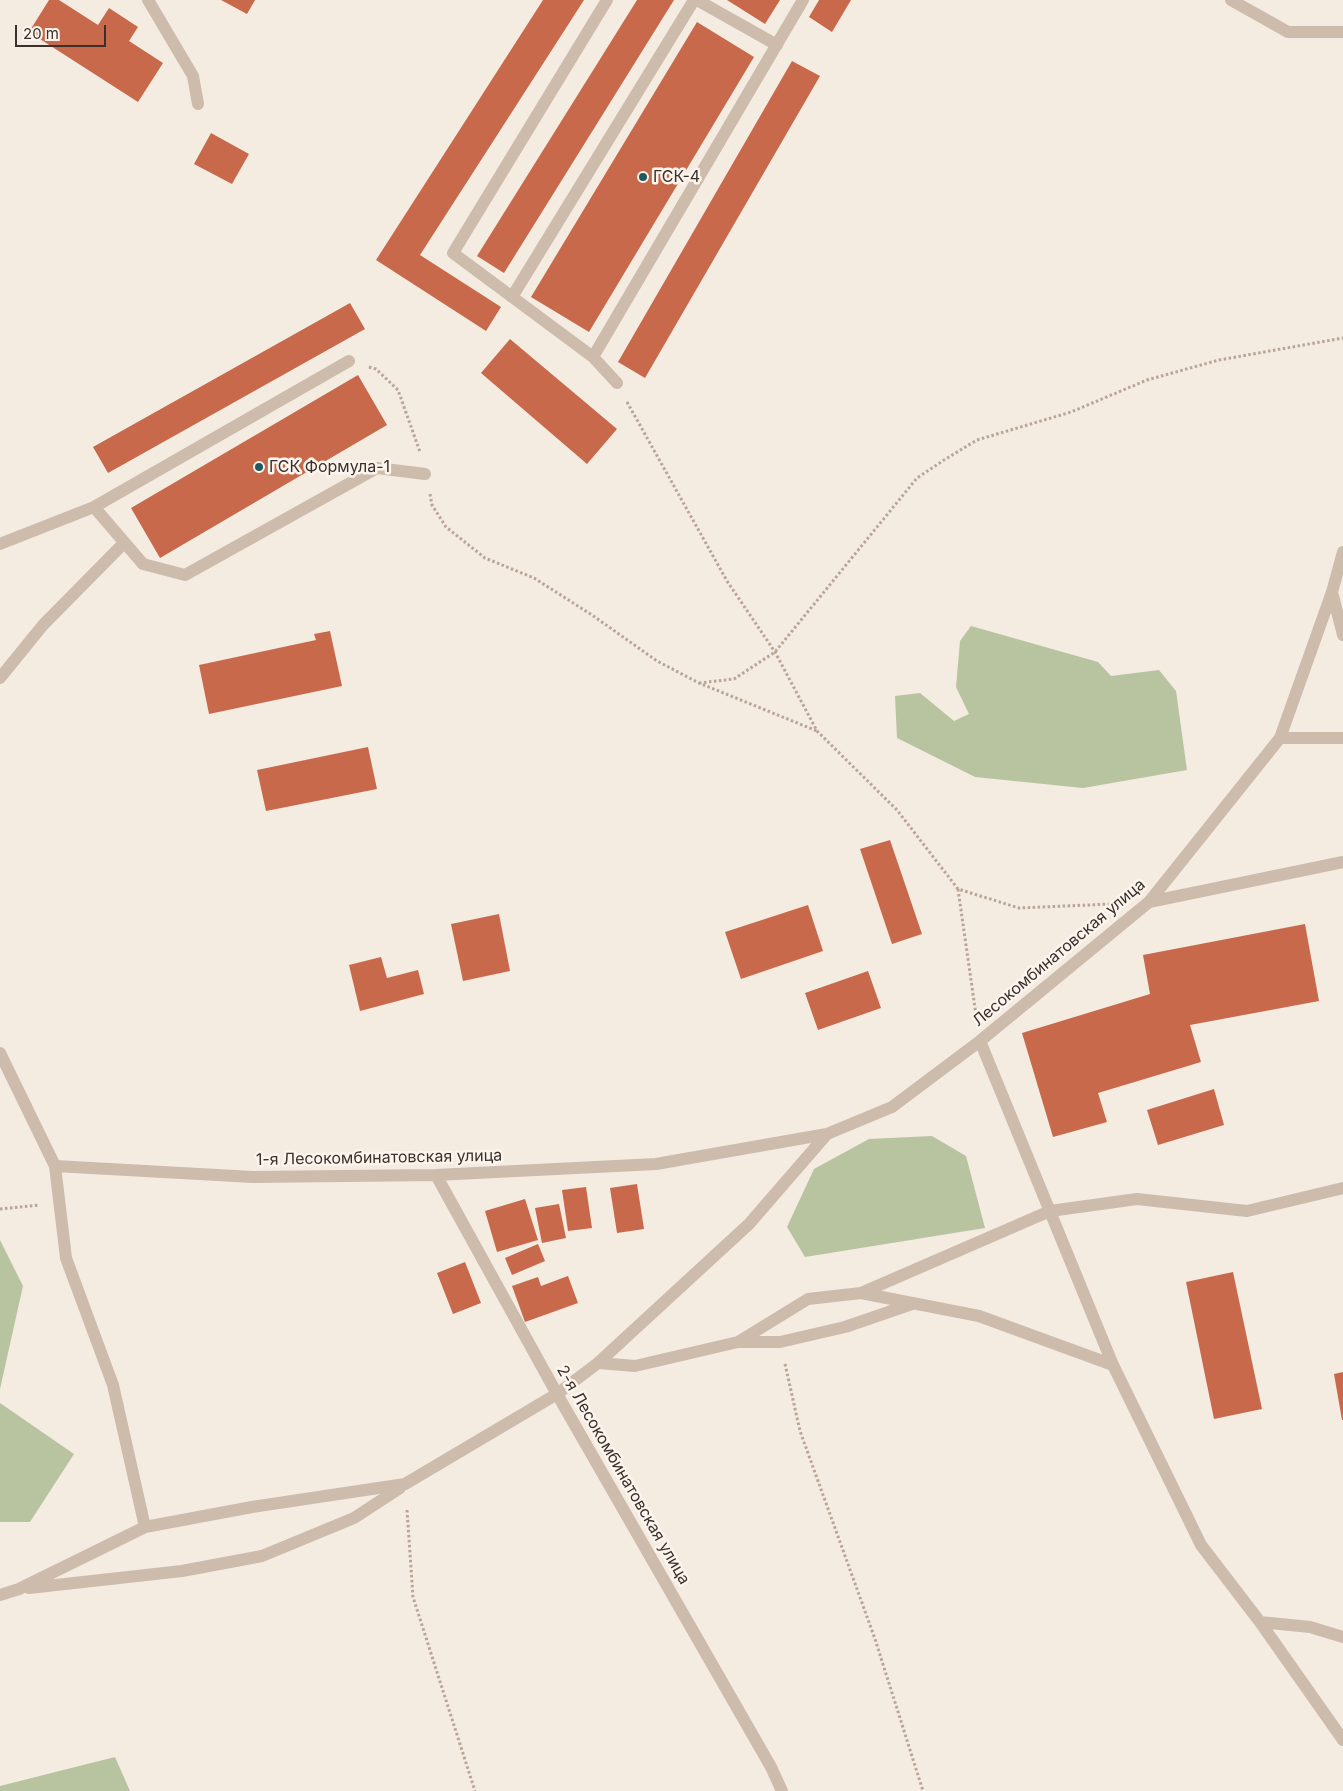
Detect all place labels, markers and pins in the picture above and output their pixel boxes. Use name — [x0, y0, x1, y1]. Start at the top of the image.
place label: ГСК-4 — [653, 167, 700, 187]
marker: ГСК-4 — [637, 171, 649, 183]
place label: ГСК Формула-1 — [269, 457, 390, 477]
marker: ГСК Формула-1 — [253, 461, 265, 473]

